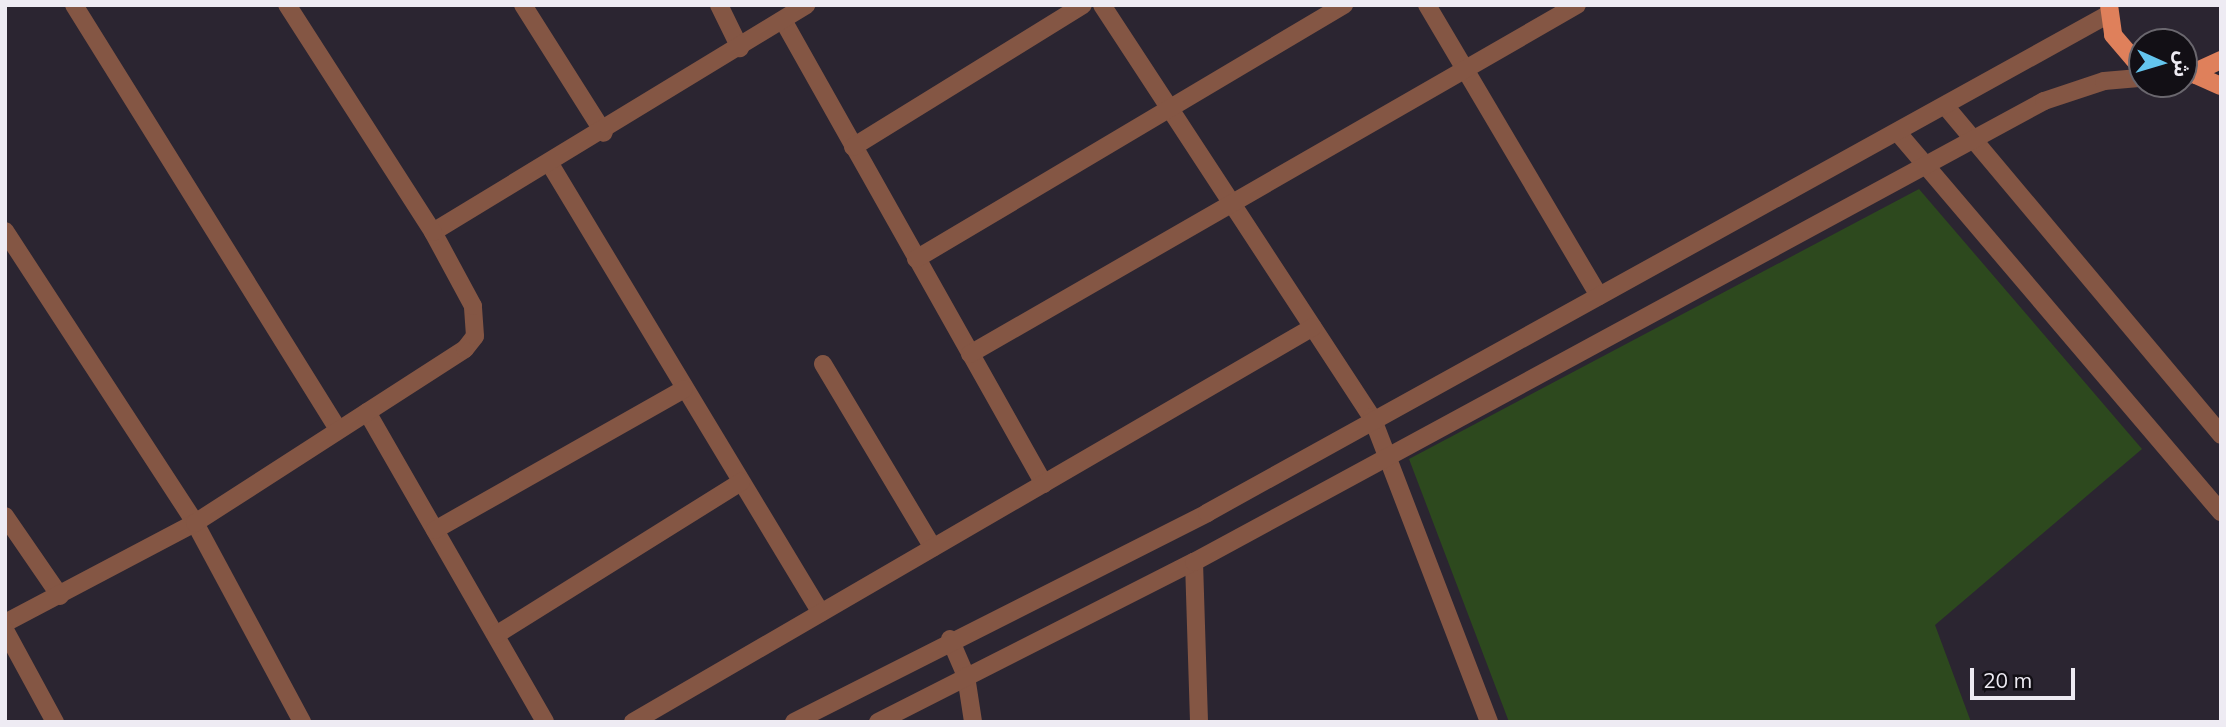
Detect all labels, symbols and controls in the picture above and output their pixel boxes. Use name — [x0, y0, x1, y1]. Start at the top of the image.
north arrow — [2128, 28, 2198, 98]
text: ش — [2169, 51, 2195, 78]
scale bar — [1974, 654, 2079, 698]
text: 20 m — [1983, 667, 2032, 693]

